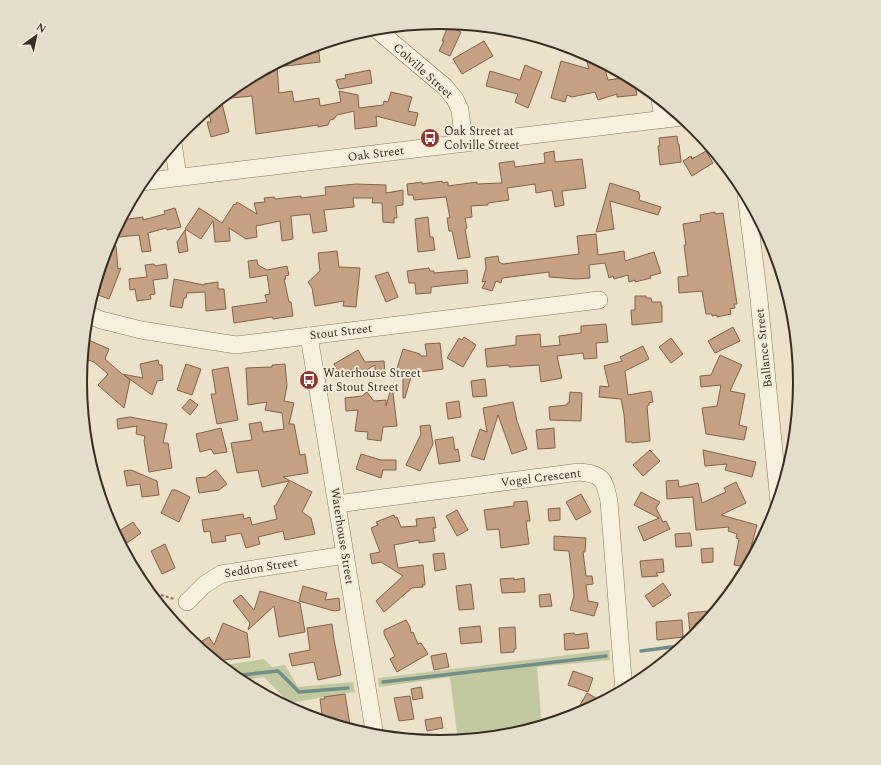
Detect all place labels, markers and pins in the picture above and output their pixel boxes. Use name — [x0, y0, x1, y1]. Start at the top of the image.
place label: Oak Street at Colville Street — [444, 122, 520, 155]
bus stop icon: Oak Street at Colville Street — [419, 127, 441, 149]
place label: Waterhouse Street at Stout Street — [323, 364, 421, 397]
bus stop icon: Waterhouse Street at Stout Street — [298, 369, 320, 391]

